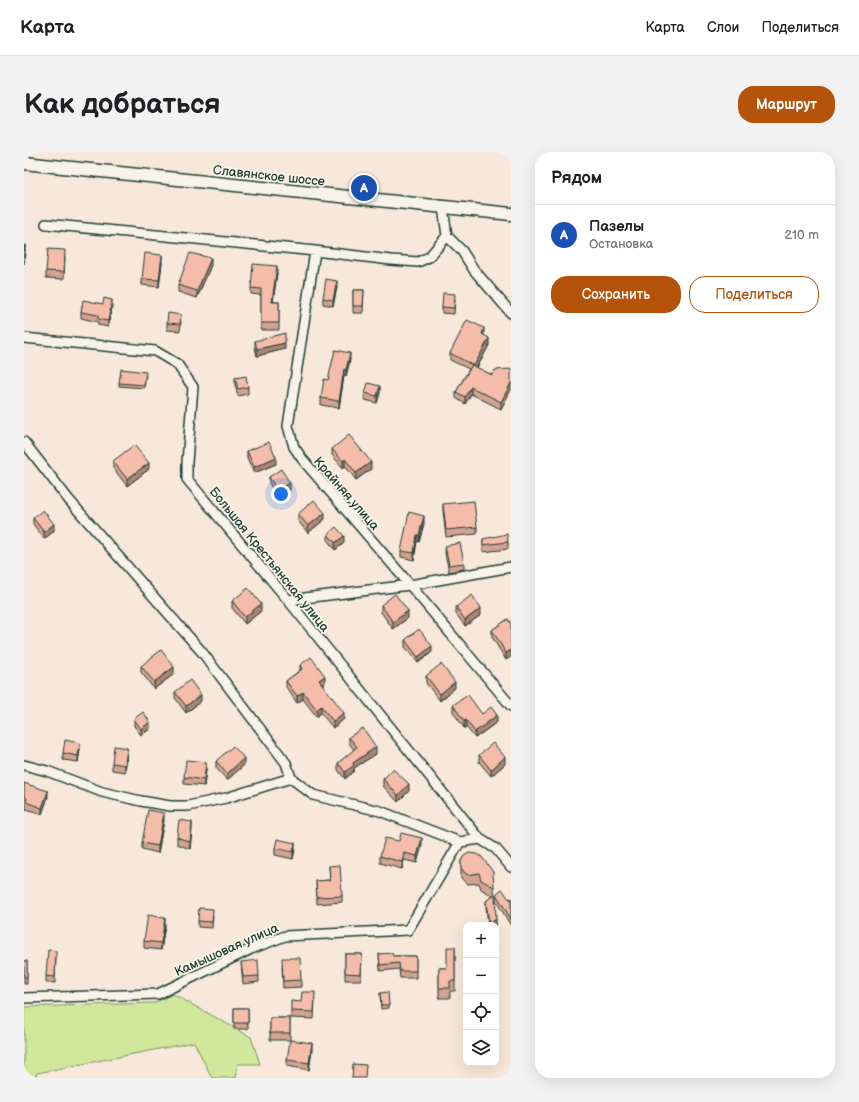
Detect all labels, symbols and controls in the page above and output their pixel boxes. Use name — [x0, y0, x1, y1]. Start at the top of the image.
text: Карта — [20, 16, 74, 39]
text: Карта — [645, 19, 685, 36]
text: Слои — [707, 19, 739, 36]
text: Поделиться — [761, 19, 839, 36]
button: Маршрут — [738, 86, 835, 123]
text: Как добраться — [24, 88, 221, 121]
street label: Славянское шоссе — [212, 162, 326, 190]
text: Рядом — [551, 168, 602, 188]
pin: A — [351, 173, 377, 203]
text: Пазелы — [589, 217, 644, 236]
text: A — [560, 227, 568, 243]
text: 210 m — [785, 227, 819, 243]
text: Остановка — [589, 236, 654, 252]
button: Сохранить — [551, 276, 681, 313]
button: Поделиться — [689, 276, 819, 313]
street label: Крайняя улица — [310, 454, 383, 534]
street label: Большая Крестьянская улица — [206, 484, 333, 636]
your location — [271, 484, 291, 504]
street label: Камышовая улица — [172, 920, 281, 980]
map controls — [463, 922, 499, 1066]
button: + — [463, 922, 499, 958]
button: − — [463, 958, 499, 994]
button: locate — [463, 994, 499, 1030]
button: layers — [463, 1030, 499, 1066]

